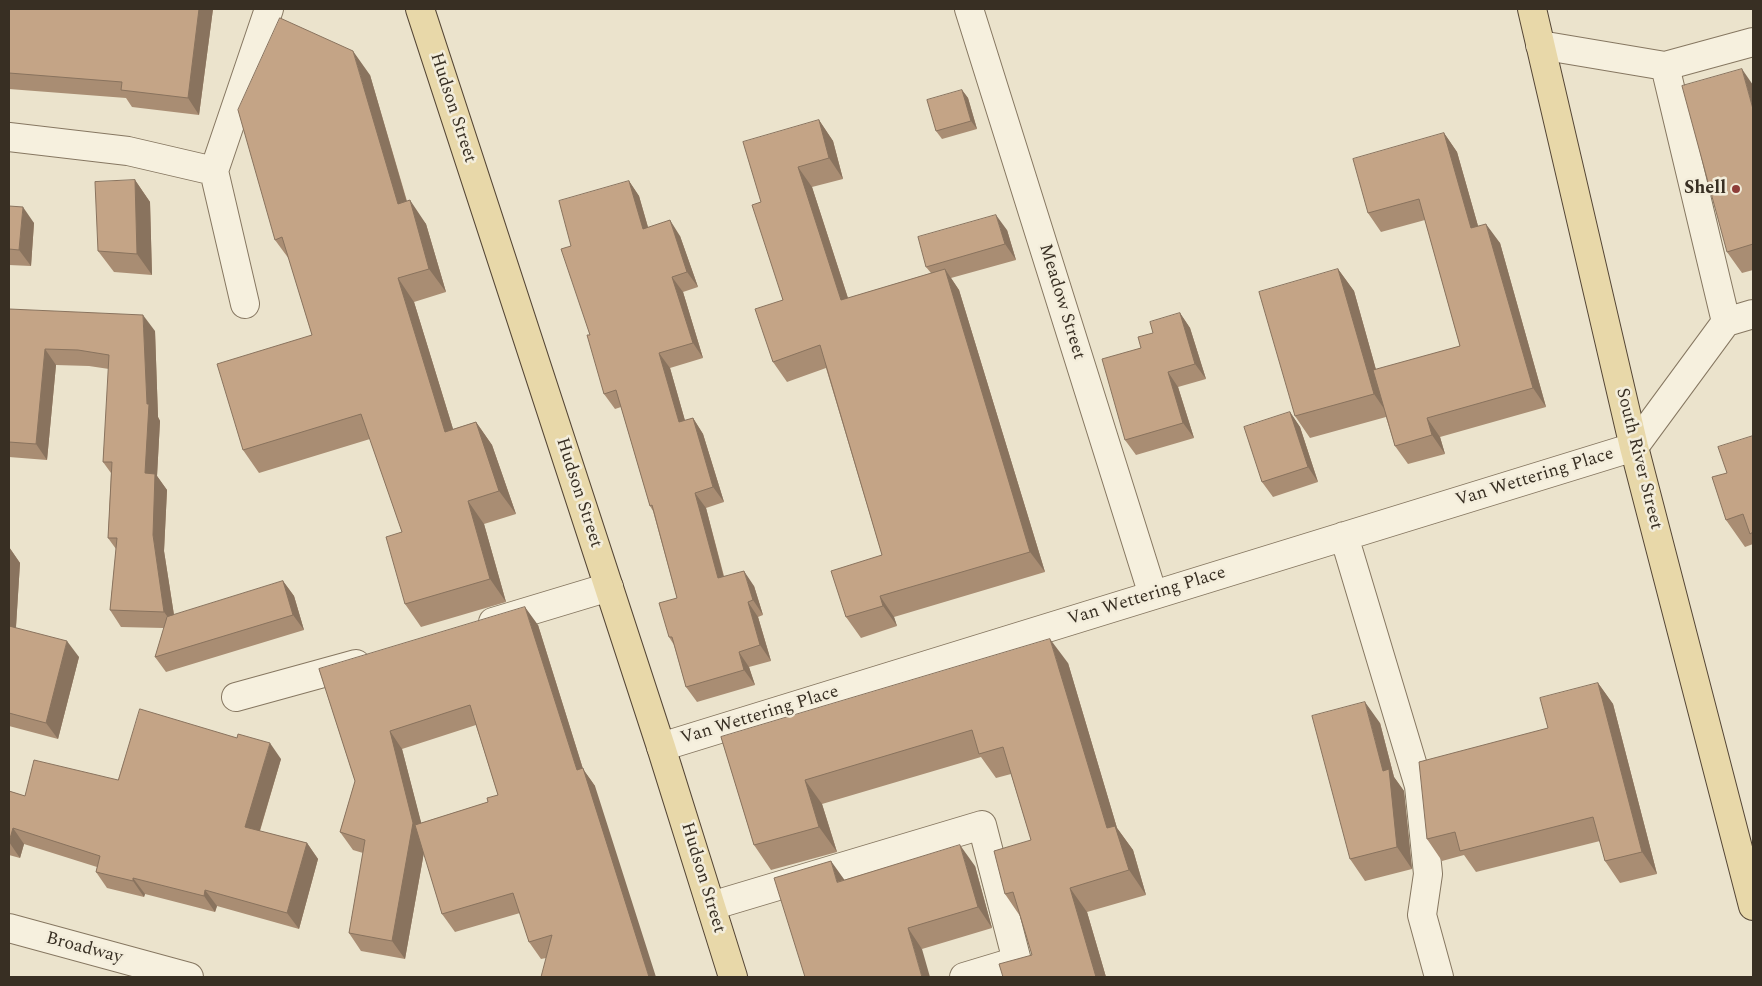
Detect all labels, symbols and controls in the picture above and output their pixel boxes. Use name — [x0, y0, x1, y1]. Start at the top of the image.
street label: Hudson Street — [424, 50, 480, 166]
place label: Shell — [1684, 178, 1726, 200]
marker: Shell — [1730, 183, 1742, 195]
street label: Meadow Street — [1033, 241, 1089, 363]
street label: South River Street — [1610, 386, 1666, 532]
street label: Hudson Street — [550, 435, 606, 551]
street label: Van Wettering Place — [1453, 444, 1617, 512]
street label: Van Wettering Place — [1065, 563, 1229, 631]
street label: Van Wettering Place — [678, 682, 842, 750]
street label: Hudson Street — [675, 820, 729, 936]
street label: Broadway — [43, 928, 125, 970]

